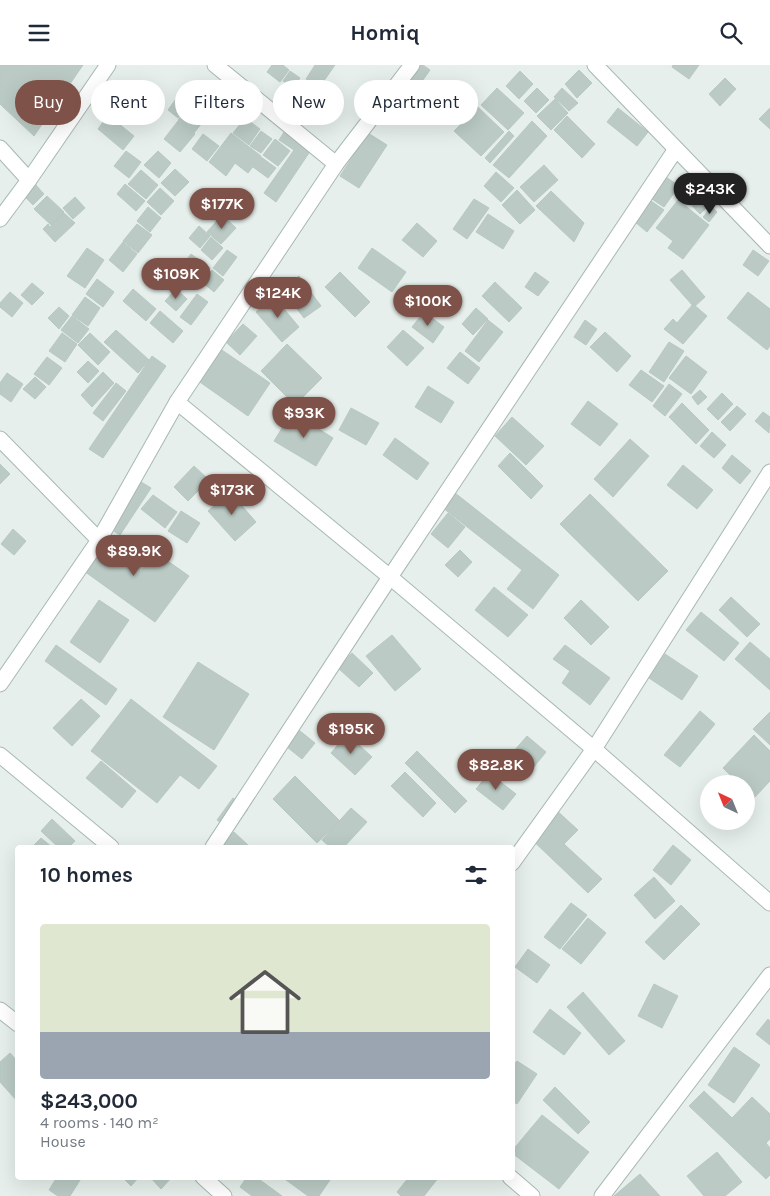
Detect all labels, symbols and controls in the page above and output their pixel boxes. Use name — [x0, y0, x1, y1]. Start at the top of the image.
icon: menu — [25, 19, 53, 47]
icon: search — [717, 19, 745, 47]
text: Homiq — [350, 20, 420, 46]
chip: Buy — [15, 80, 81, 125]
chip: Rent — [91, 80, 165, 125]
chip: Filters — [175, 80, 263, 125]
chip: New — [273, 80, 344, 125]
chip: Apartment — [354, 80, 478, 125]
pin: $243K — [675, 173, 745, 215]
text: $243K — [685, 179, 735, 198]
pin: $177K — [187, 187, 257, 230]
text: $177K — [200, 194, 244, 213]
pin: $109K — [141, 257, 211, 300]
text: $109K — [152, 264, 200, 283]
pin: $124K — [243, 277, 313, 319]
text: $124K — [255, 283, 301, 302]
pin: $100K — [393, 285, 463, 327]
text: $100K — [404, 291, 452, 310]
pin: $93K — [274, 397, 334, 439]
text: $93K — [283, 403, 325, 422]
pin: $173K — [197, 473, 267, 516]
text: $173K — [209, 480, 255, 499]
pin: $89.9K — [93, 535, 175, 577]
text: $89.9K — [107, 541, 161, 560]
pin: $195K — [316, 713, 386, 755]
text: $195K — [328, 719, 374, 738]
pin: $82.8K — [455, 749, 537, 791]
text: $82.8K — [468, 755, 524, 774]
north arrow — [700, 775, 755, 830]
map controls — [700, 775, 755, 830]
icon: filters — [462, 861, 490, 889]
text: 10 homes — [40, 863, 133, 887]
icon: home — [220, 957, 310, 1047]
text: $243,000 — [40, 1089, 138, 1113]
text: 4 rooms · 140 m² — [40, 1113, 159, 1132]
text: House — [40, 1132, 86, 1151]

